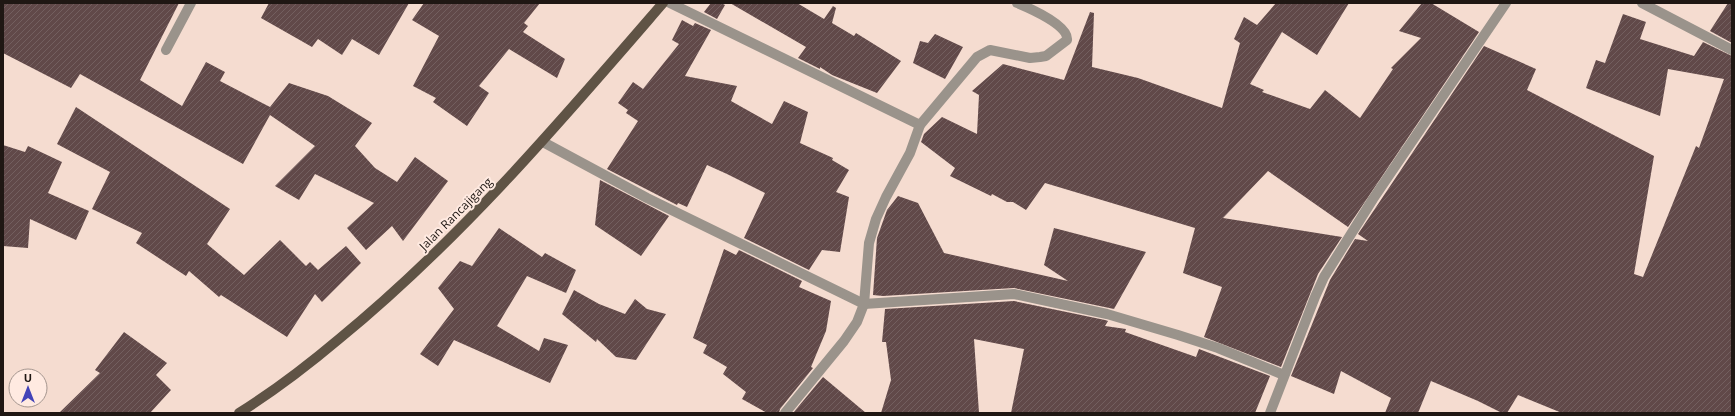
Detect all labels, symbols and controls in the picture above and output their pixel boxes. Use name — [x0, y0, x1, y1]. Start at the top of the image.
street label: Jalan Rancajigang — [415, 173, 496, 255]
north arrow — [8, 368, 48, 408]
text: U — [24, 370, 32, 385]

